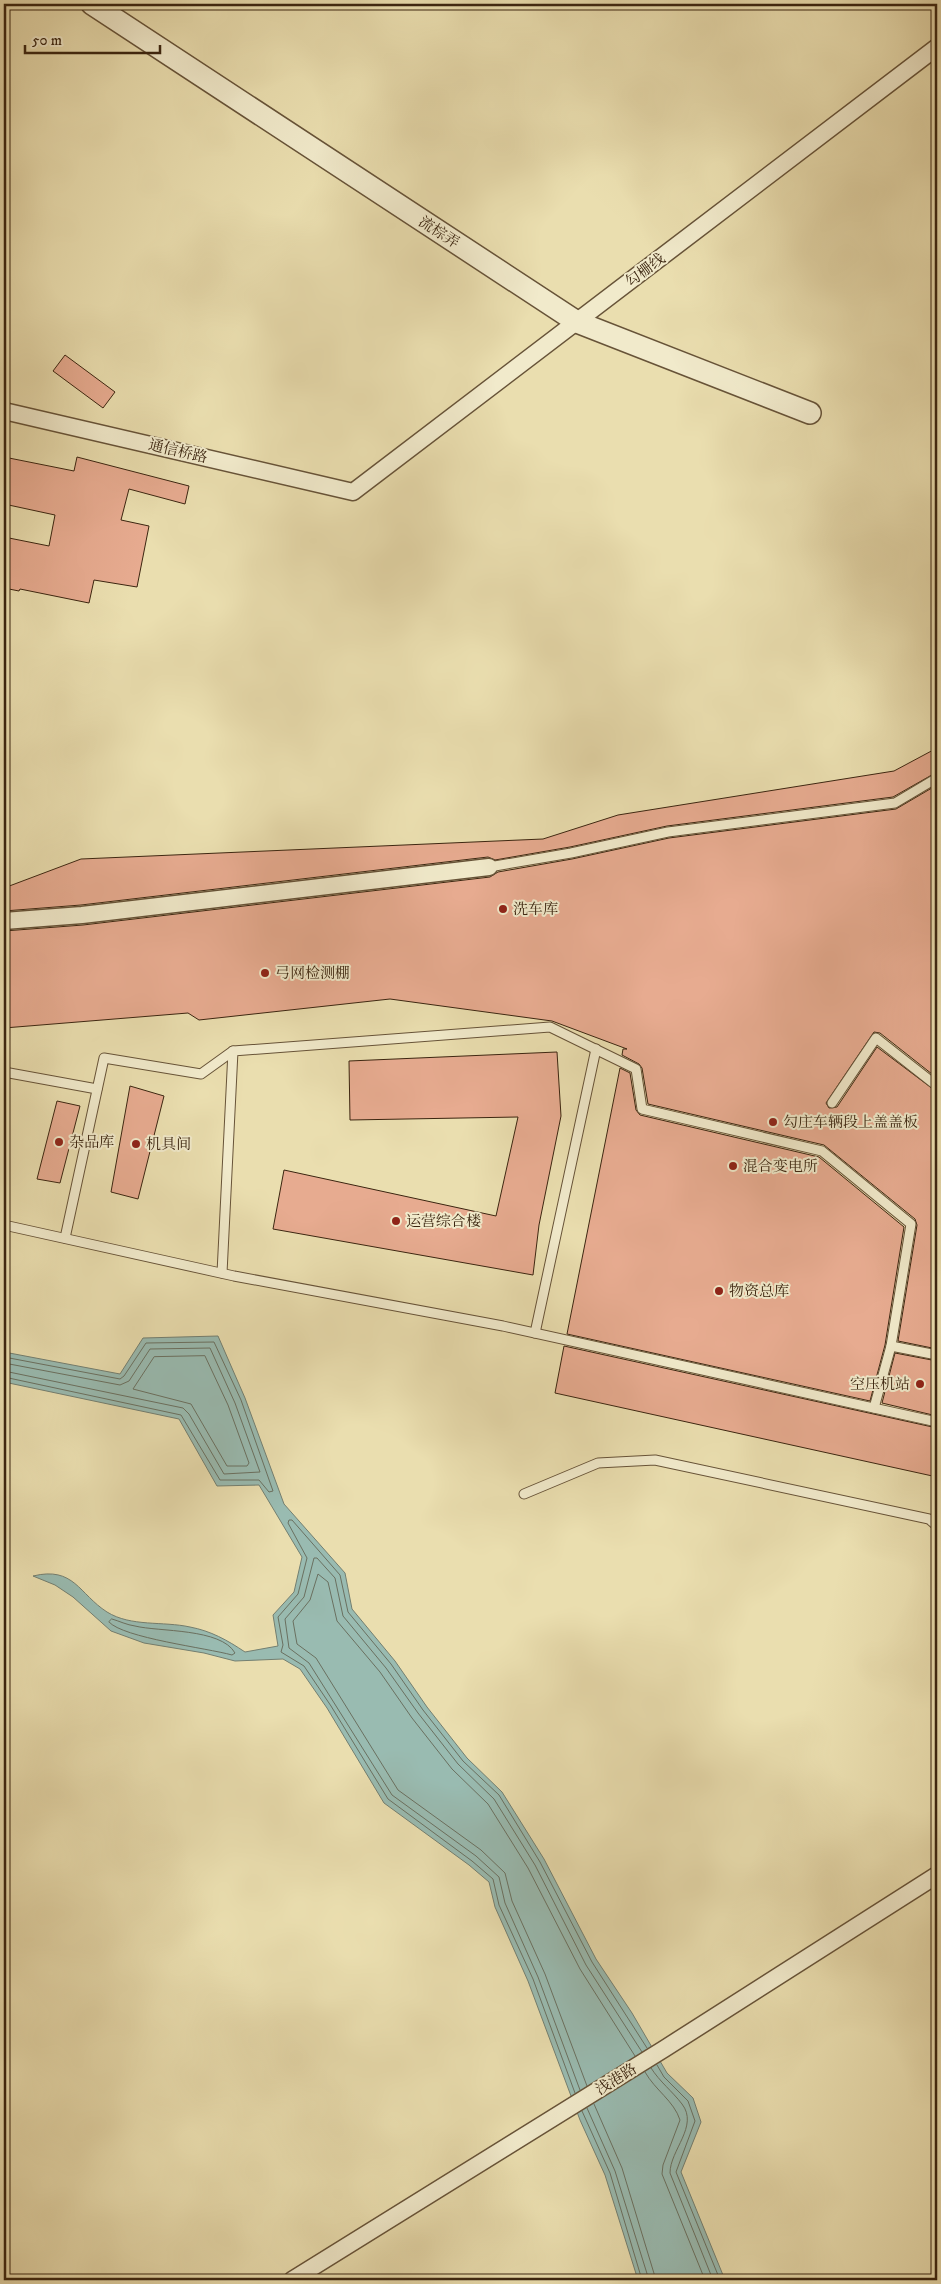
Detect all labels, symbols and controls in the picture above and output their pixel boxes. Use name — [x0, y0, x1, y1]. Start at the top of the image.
scale bar — [25, 22, 160, 54]
text: 50 m — [32, 31, 62, 50]
street label: 流棕弄 — [415, 212, 463, 253]
street label: 勾栅线 — [622, 249, 669, 292]
street label: 通信桥路 — [147, 435, 209, 467]
place label: 洗车库 — [513, 900, 558, 919]
marker: 洗车库 — [497, 903, 509, 915]
place label: 弓网检测棚 — [275, 964, 350, 983]
marker: 弓网检测棚 — [259, 967, 271, 979]
place label: 勾庄车辆段上盖盖板 — [783, 1113, 918, 1132]
marker: 勾庄车辆段上盖盖板 — [767, 1116, 779, 1128]
place label: 杂品库 — [69, 1133, 114, 1152]
place label: 机具间 — [146, 1135, 191, 1154]
marker: 杂品库 — [53, 1136, 65, 1148]
marker: 机具间 — [130, 1138, 142, 1150]
place label: 混合变电所 — [743, 1157, 818, 1176]
marker: 混合变电所 — [727, 1160, 739, 1172]
place label: 运营综合楼 — [406, 1212, 481, 1231]
marker: 运营综合楼 — [390, 1215, 402, 1227]
place label: 物资总库 — [729, 1282, 789, 1301]
marker: 物资总库 — [713, 1285, 725, 1297]
place label: 空压机站 — [850, 1375, 910, 1394]
marker: 空压机站 — [914, 1378, 926, 1390]
street label: 浅港路 — [592, 2059, 640, 2099]

